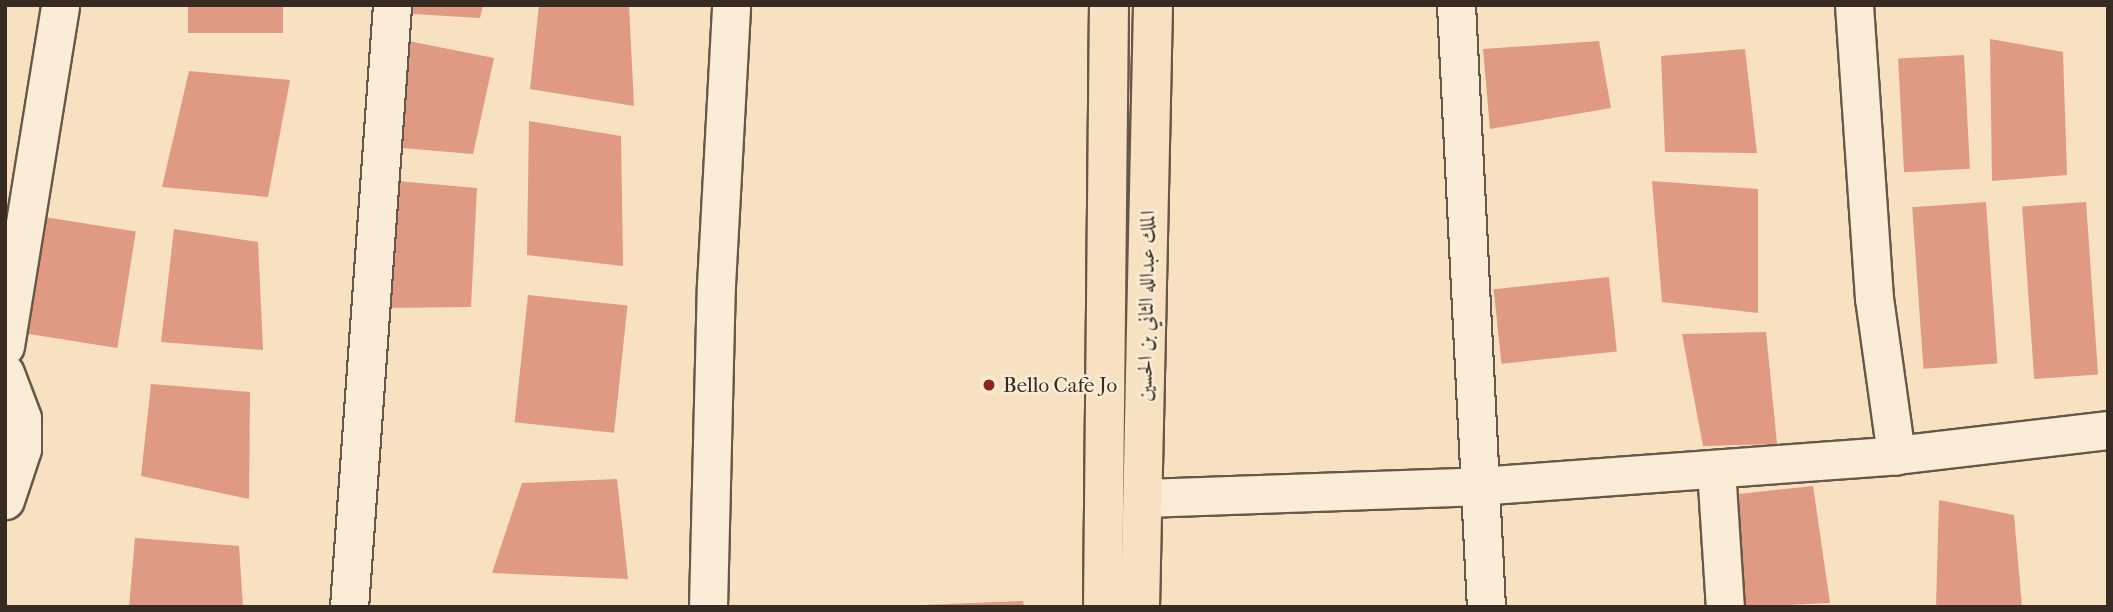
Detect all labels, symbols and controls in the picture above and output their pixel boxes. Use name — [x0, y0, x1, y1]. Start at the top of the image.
street label: الملك عبدالله الثاني بن الحسين — [1132, 210, 1160, 402]
place label: Bello Cafe Jo — [1003, 372, 1117, 398]
marker: Bello Cafe Jo — [981, 377, 997, 393]

